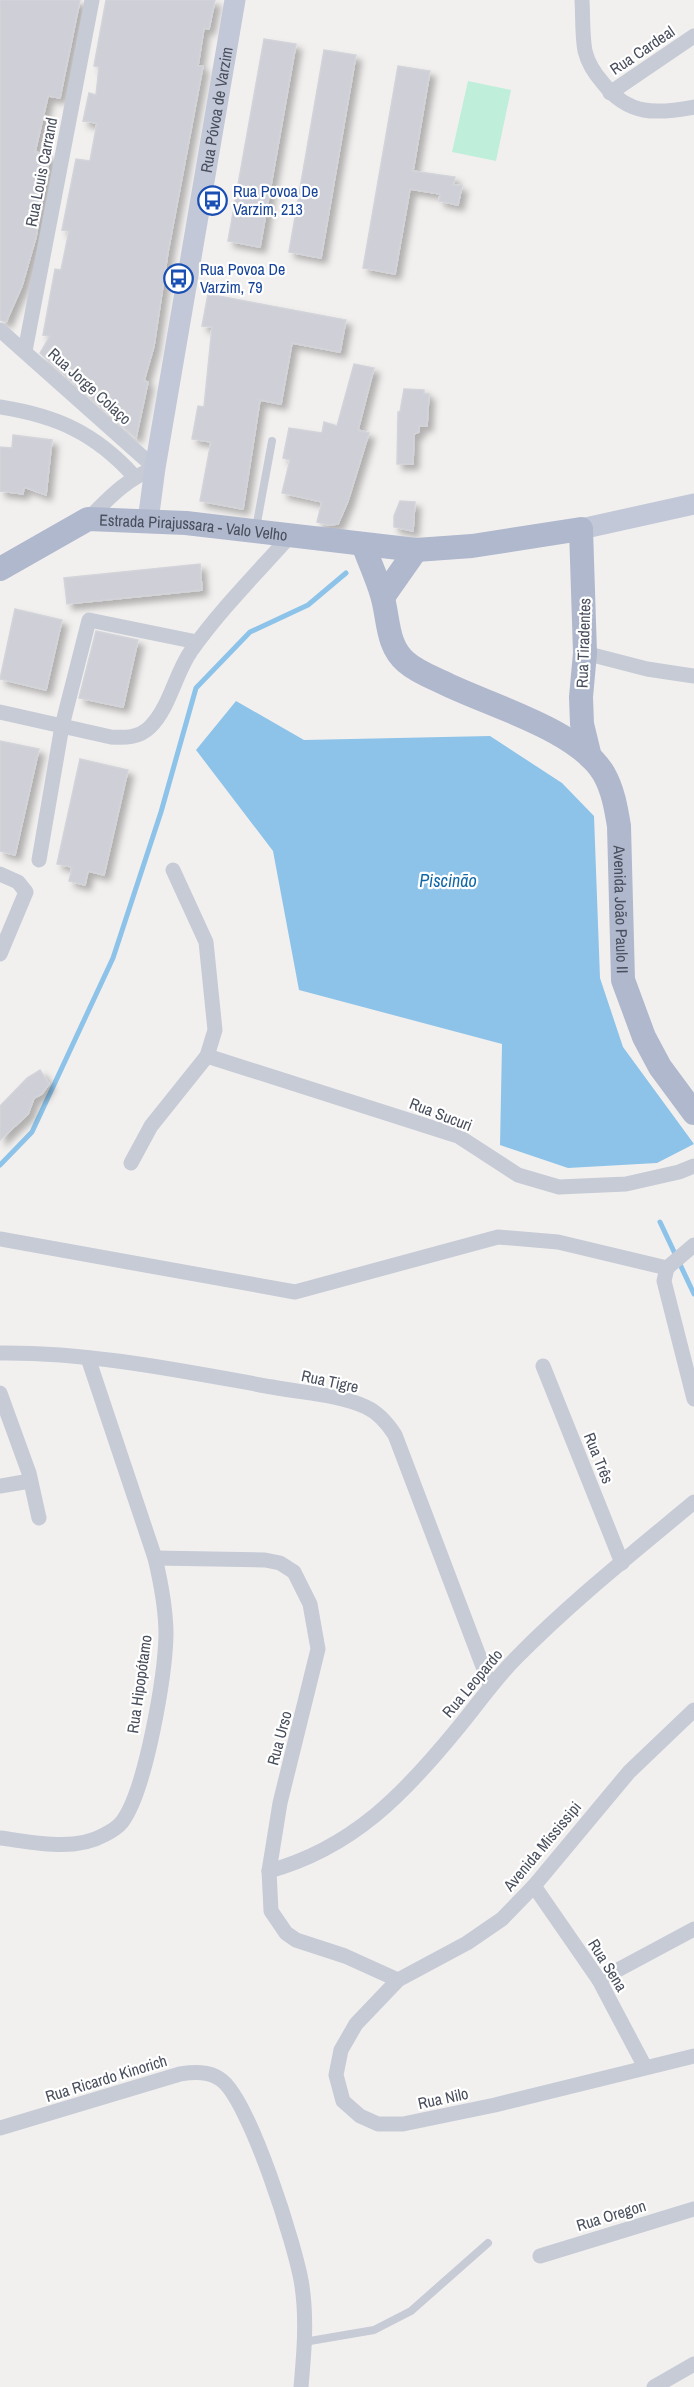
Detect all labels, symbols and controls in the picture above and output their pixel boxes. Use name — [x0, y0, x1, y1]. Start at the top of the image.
street label: Rua Cardeal — [605, 20, 679, 80]
street label: Rua Póvoa de Varzim — [195, 45, 238, 174]
street label: Rua Louis Carrand — [20, 115, 62, 229]
place label: Rua Povoa De Varzim, 213 — [233, 180, 318, 220]
bus stop icon: Rua Povoa De Varzim, 213 — [196, 184, 228, 216]
place label: Rua Povoa De Varzim, 79 — [200, 258, 285, 298]
bus stop icon: Rua Povoa De Varzim, 79 — [163, 262, 195, 294]
street label: Rua Jorge Colaço — [44, 343, 136, 429]
street label: Estrada Pirajussara - Valo Velho — [99, 508, 289, 546]
street label: Rua Tiradentes — [570, 598, 596, 688]
street label: Avenida João Paulo II — [608, 844, 634, 974]
water label: Piscinão — [419, 868, 477, 893]
street label: Rua Sucuri — [406, 1092, 476, 1136]
street label: Rua Tigre — [299, 1364, 361, 1398]
street label: Rua Três — [579, 1429, 619, 1487]
street label: Rua Hipopótamo — [121, 1633, 157, 1735]
street label: Rua Leopardo — [437, 1644, 507, 1722]
street label: Rua Urso — [261, 1708, 297, 1768]
street label: Avenida Mississipi — [497, 1797, 586, 1896]
street label: Rua Sena — [583, 1934, 633, 1996]
street label: Rua Ricardo Kinorich — [42, 2049, 170, 2107]
street label: Rua Nilo — [416, 2082, 470, 2114]
street label: Rua Oregon — [574, 2194, 648, 2236]

